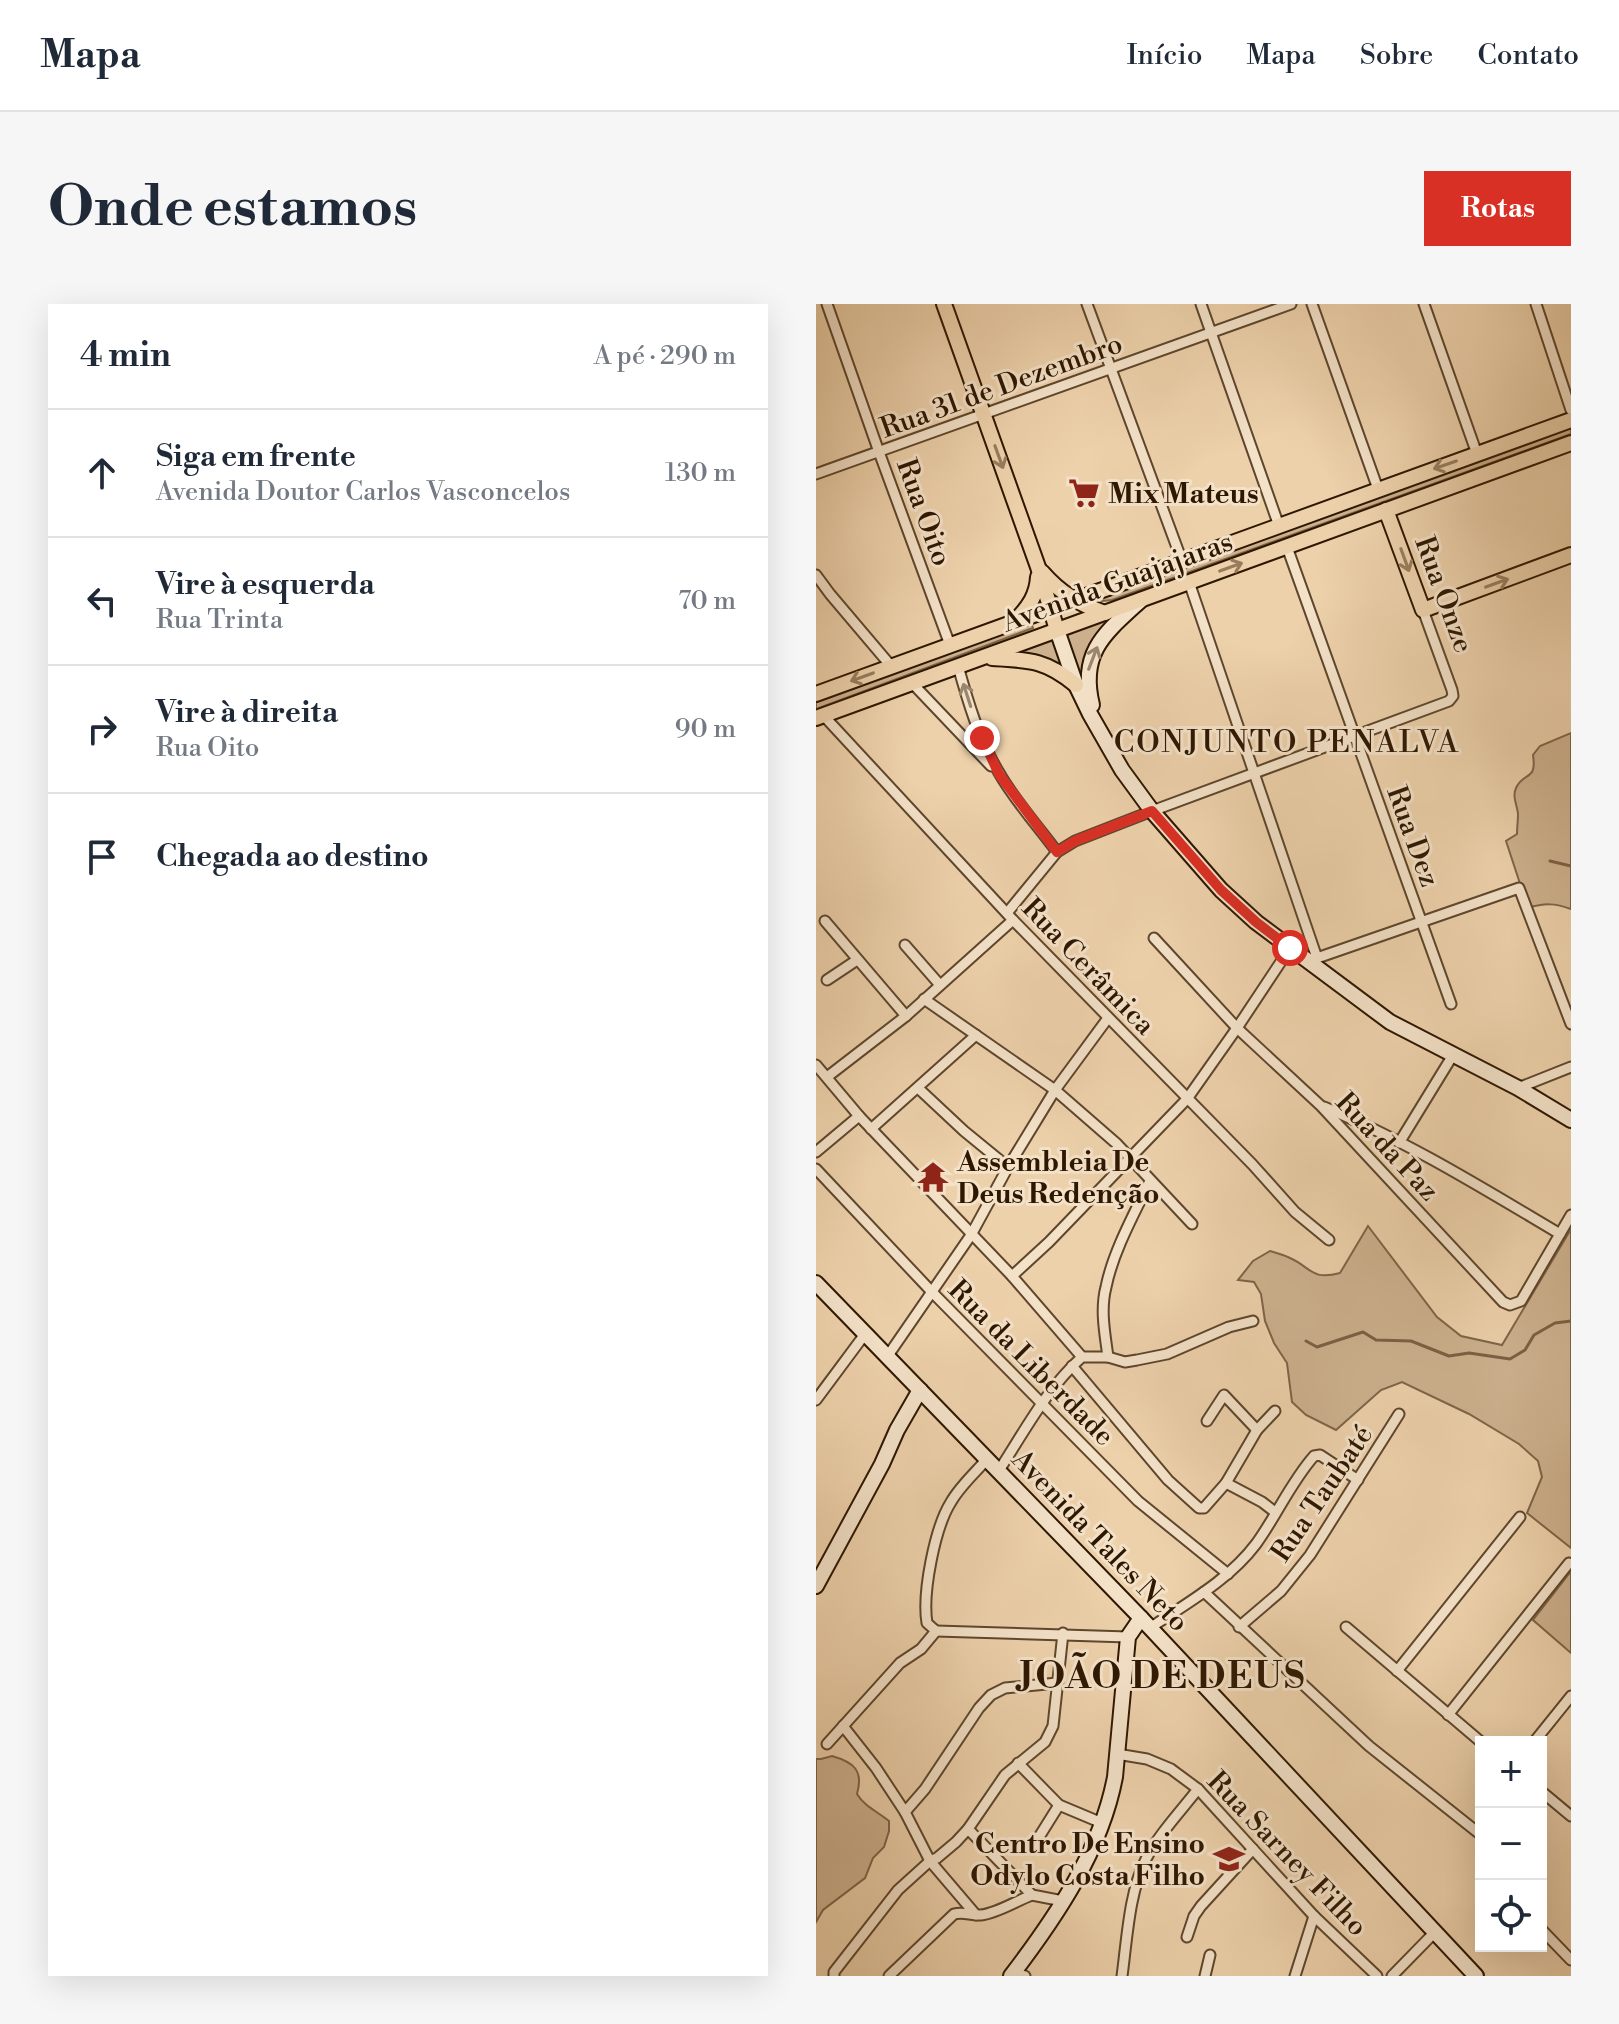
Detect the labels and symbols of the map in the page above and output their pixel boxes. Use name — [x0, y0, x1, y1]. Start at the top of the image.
street label: Rua 31 de Dezembro — [876, 326, 1127, 446]
one-way arrow — [992, 444, 1007, 469]
street label: Rua Oito — [888, 454, 959, 571]
one-way arrow — [1433, 459, 1458, 474]
supermarket icon: Mix Mateus — [1067, 476, 1101, 510]
place label: Mix Mateus — [1108, 477, 1259, 512]
street label: Avenida Guajajaras — [996, 524, 1238, 641]
street label: Rua Onze — [1406, 531, 1481, 658]
one-way arrow — [1399, 547, 1413, 572]
one-way arrow — [1218, 559, 1242, 573]
one-way arrow — [1484, 575, 1508, 589]
one-way arrow — [1087, 646, 1101, 671]
one-way arrow — [850, 671, 875, 685]
one-way arrow — [959, 682, 974, 708]
route end — [964, 720, 1000, 756]
district label: CONJUNTO PENALVA — [1114, 724, 1460, 762]
street label: Rua Dez — [1378, 781, 1447, 892]
street label: Rua Cerâmica — [1014, 891, 1163, 1043]
route start — [1272, 930, 1308, 966]
street label: Rua da Paz — [1328, 1085, 1446, 1209]
place label: Assembleia De Deus Redenção — [956, 1145, 1159, 1212]
temple icon: Assembleia De Deus Redenção — [916, 1160, 950, 1194]
street label: Rua da Liberdade — [940, 1273, 1121, 1454]
street label: Rua Taubaté — [1264, 1419, 1381, 1569]
street label: Avenida Tales Neto — [1003, 1442, 1196, 1639]
district label: JOÃO DE DEUS — [1015, 1652, 1306, 1700]
street label: Rua Sarney Filho — [1199, 1764, 1375, 1944]
place label: Centro De Ensino Odylo Costa Filho — [970, 1827, 1205, 1894]
school or university icon: Centro De Ensino Odylo Costa Filho — [1212, 1842, 1246, 1876]

